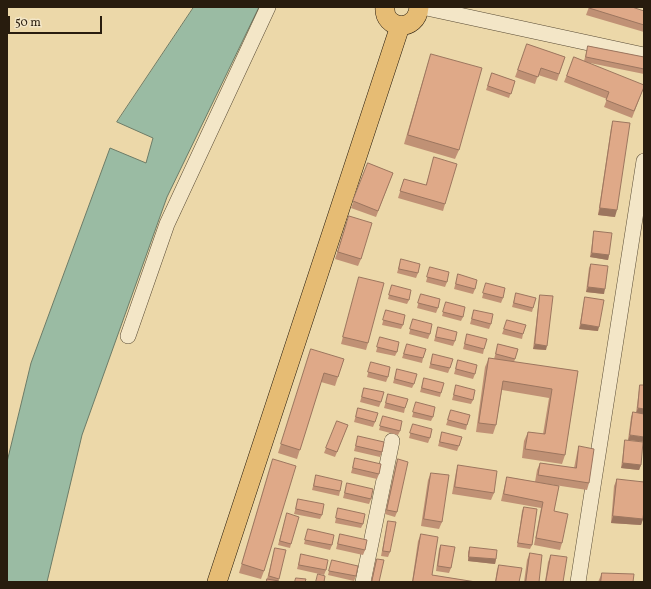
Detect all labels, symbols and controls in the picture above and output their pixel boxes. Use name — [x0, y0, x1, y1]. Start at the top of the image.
scale bar — [10, 8, 104, 34]
text: 50 m — [15, 15, 41, 31]

